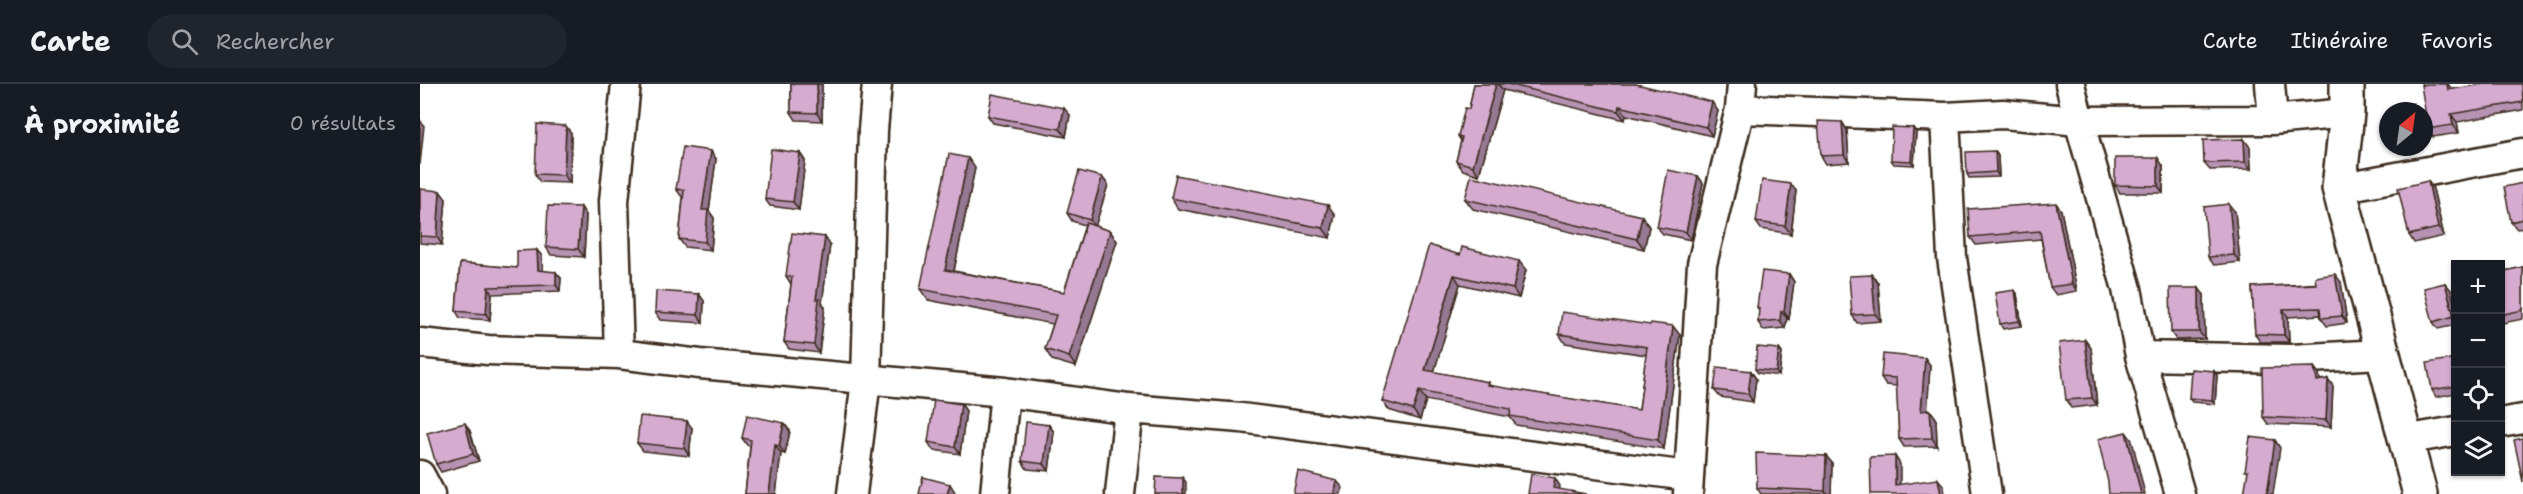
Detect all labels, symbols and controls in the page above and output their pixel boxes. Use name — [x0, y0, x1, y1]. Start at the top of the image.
search box — [147, 14, 567, 68]
text: Carte — [30, 22, 111, 60]
icon: search — [168, 25, 201, 58]
text: Rechercher — [216, 27, 335, 56]
text: Carte — [2203, 27, 2258, 55]
text: Itinéraire — [2291, 27, 2388, 55]
text: Favoris — [2421, 27, 2493, 55]
north arrow — [2379, 102, 2433, 156]
text: À proximité — [24, 106, 180, 141]
text: 0 résultats — [290, 110, 396, 136]
map controls — [2451, 260, 2505, 476]
button: + — [2451, 260, 2505, 314]
button: − — [2451, 314, 2505, 368]
button: locate — [2451, 368, 2505, 422]
button: layers — [2451, 422, 2505, 476]

